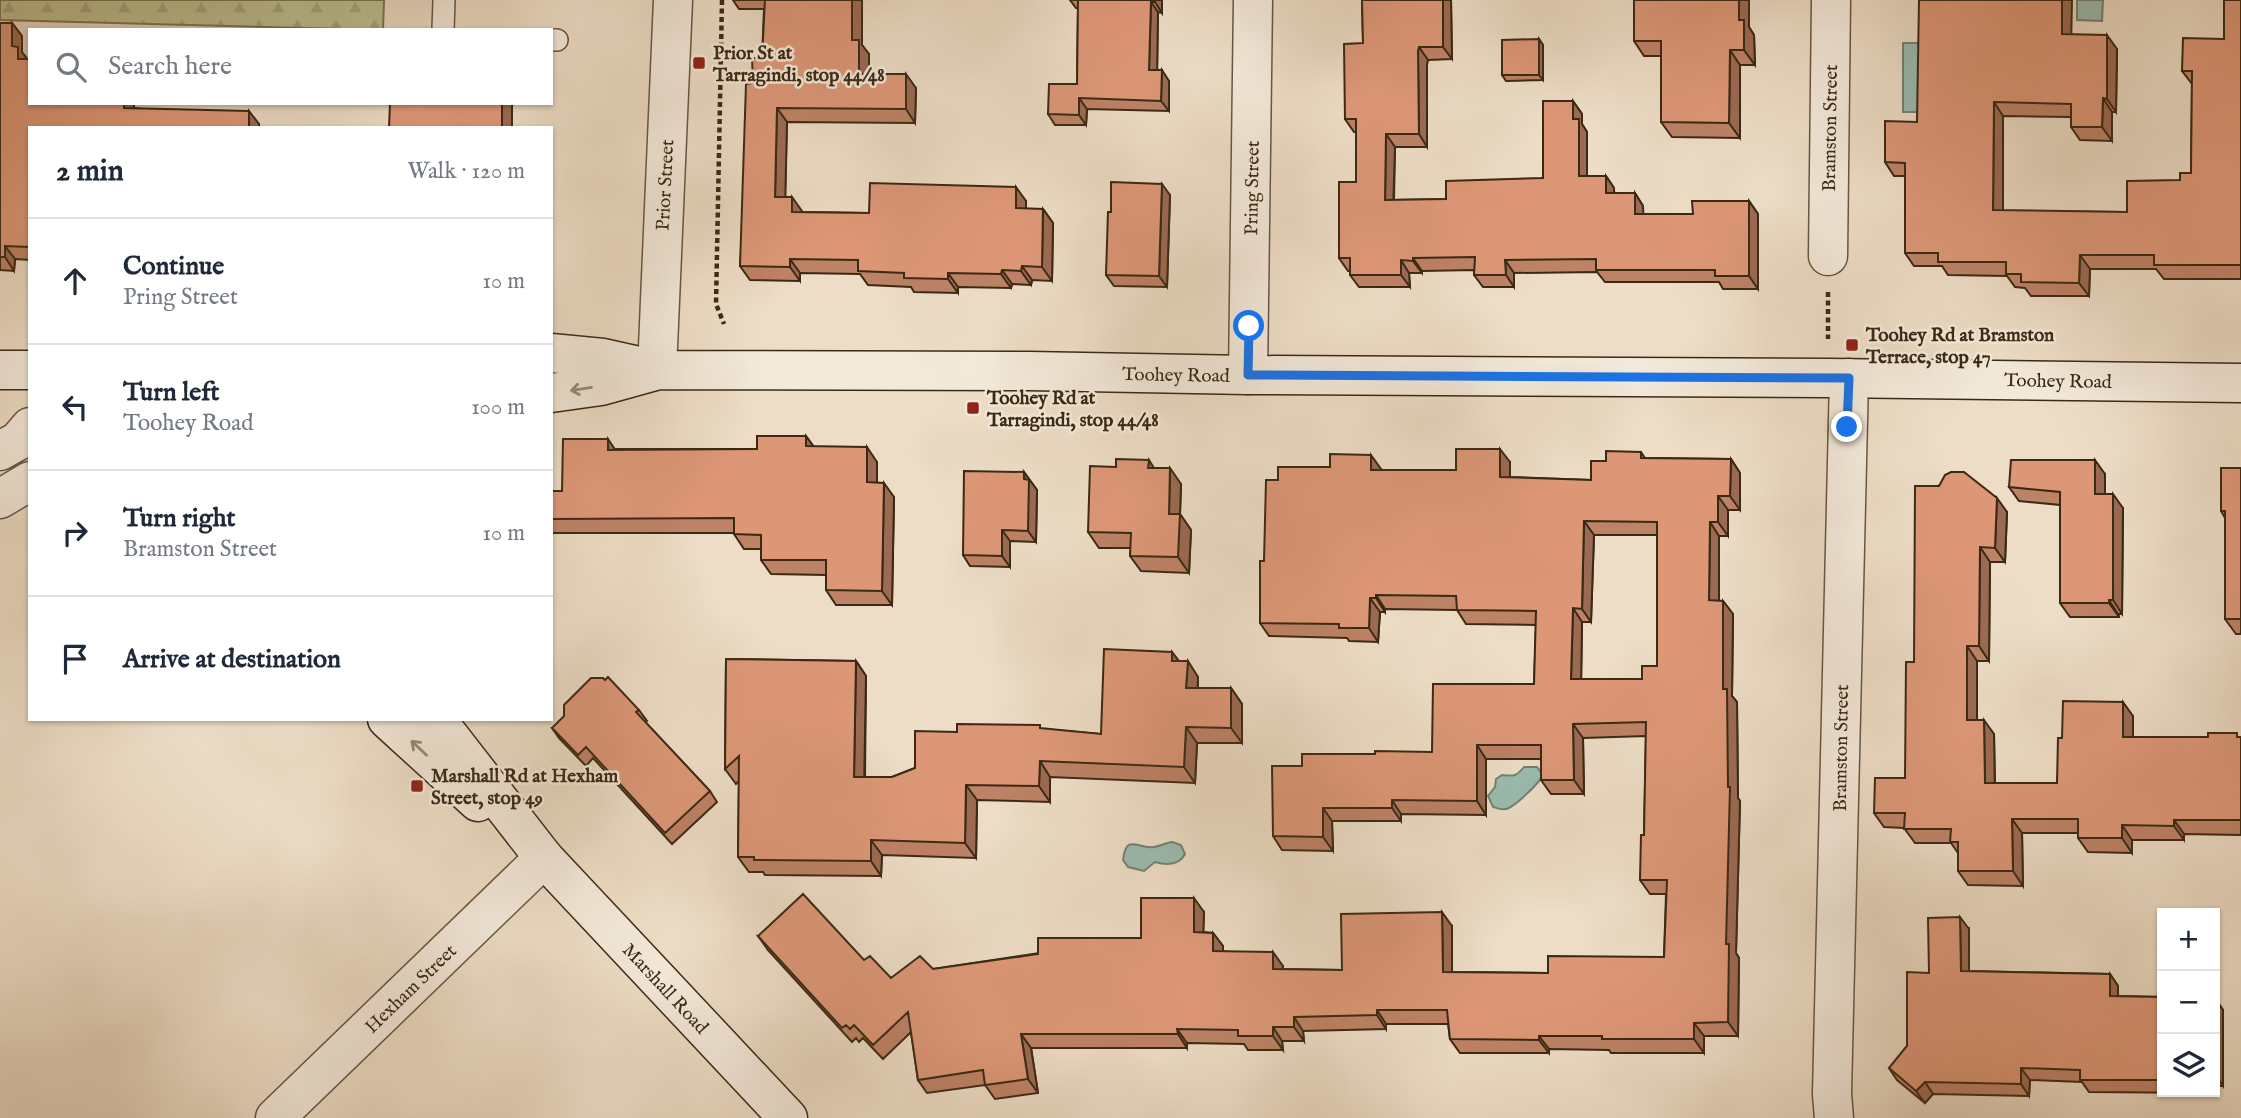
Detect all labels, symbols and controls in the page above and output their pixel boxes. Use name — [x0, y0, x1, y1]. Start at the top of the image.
search box — [28, 28, 553, 105]
place label: Prior St at Tarragindi, stop 44/48 — [712, 42, 885, 88]
icon: search — [52, 48, 90, 86]
text: Search here — [108, 50, 232, 83]
marker: Prior St at Tarragindi, stop 44/48 — [691, 55, 707, 71]
street label: Bramston Street — [1818, 64, 1844, 192]
street label: Prior Street — [652, 138, 680, 231]
street label: Pring Street — [1240, 140, 1266, 236]
text: 2 min — [56, 153, 124, 191]
text: Walk · 120 m — [407, 157, 525, 186]
text: Continue — [123, 250, 224, 283]
icon: ahead — [56, 262, 94, 300]
text: 10 m — [482, 267, 525, 296]
text: Pring Street — [123, 283, 238, 312]
route start — [1233, 310, 1264, 341]
place label: Toohey Rd at Bramston Terrace, stop 47 — [1865, 324, 2054, 370]
marker: Toohey Rd at Bramston Terrace, stop 47 — [1844, 337, 1860, 353]
street label: Toohey Road — [1122, 363, 1231, 389]
street label: Toohey Road — [2004, 369, 2113, 395]
text: Turn left — [123, 376, 220, 409]
one-way arrow — [570, 383, 592, 396]
place label: Toohey Rd at Tarragindi, stop 44/48 — [986, 387, 1159, 433]
icon: left — [56, 388, 94, 426]
text: 100 m — [471, 393, 525, 422]
marker: Toohey Rd at Tarragindi, stop 44/48 — [965, 400, 981, 416]
text: Toohey Road — [123, 409, 253, 438]
route end — [1831, 411, 1862, 442]
text: Turn right — [123, 502, 236, 535]
icon: right — [56, 514, 94, 552]
text: 10 m — [482, 519, 525, 548]
text: Bramston Street — [123, 535, 277, 564]
icon: arrive — [56, 640, 94, 678]
text: Arrive at destination — [123, 643, 341, 676]
street label: Bramston Street — [1829, 684, 1855, 812]
one-way arrow — [411, 740, 428, 757]
place label: Marshall Rd at Hexham Street, stop 49 — [431, 765, 618, 811]
marker: Marshall Rd at Hexham Street, stop 49 — [409, 778, 425, 794]
map controls — [2157, 908, 2220, 1097]
button: + — [2157, 908, 2220, 971]
street label: Hexham Street — [360, 939, 463, 1039]
street label: Marshall Road — [616, 939, 713, 1040]
button: − — [2157, 971, 2220, 1034]
button: layers — [2157, 1034, 2220, 1097]

